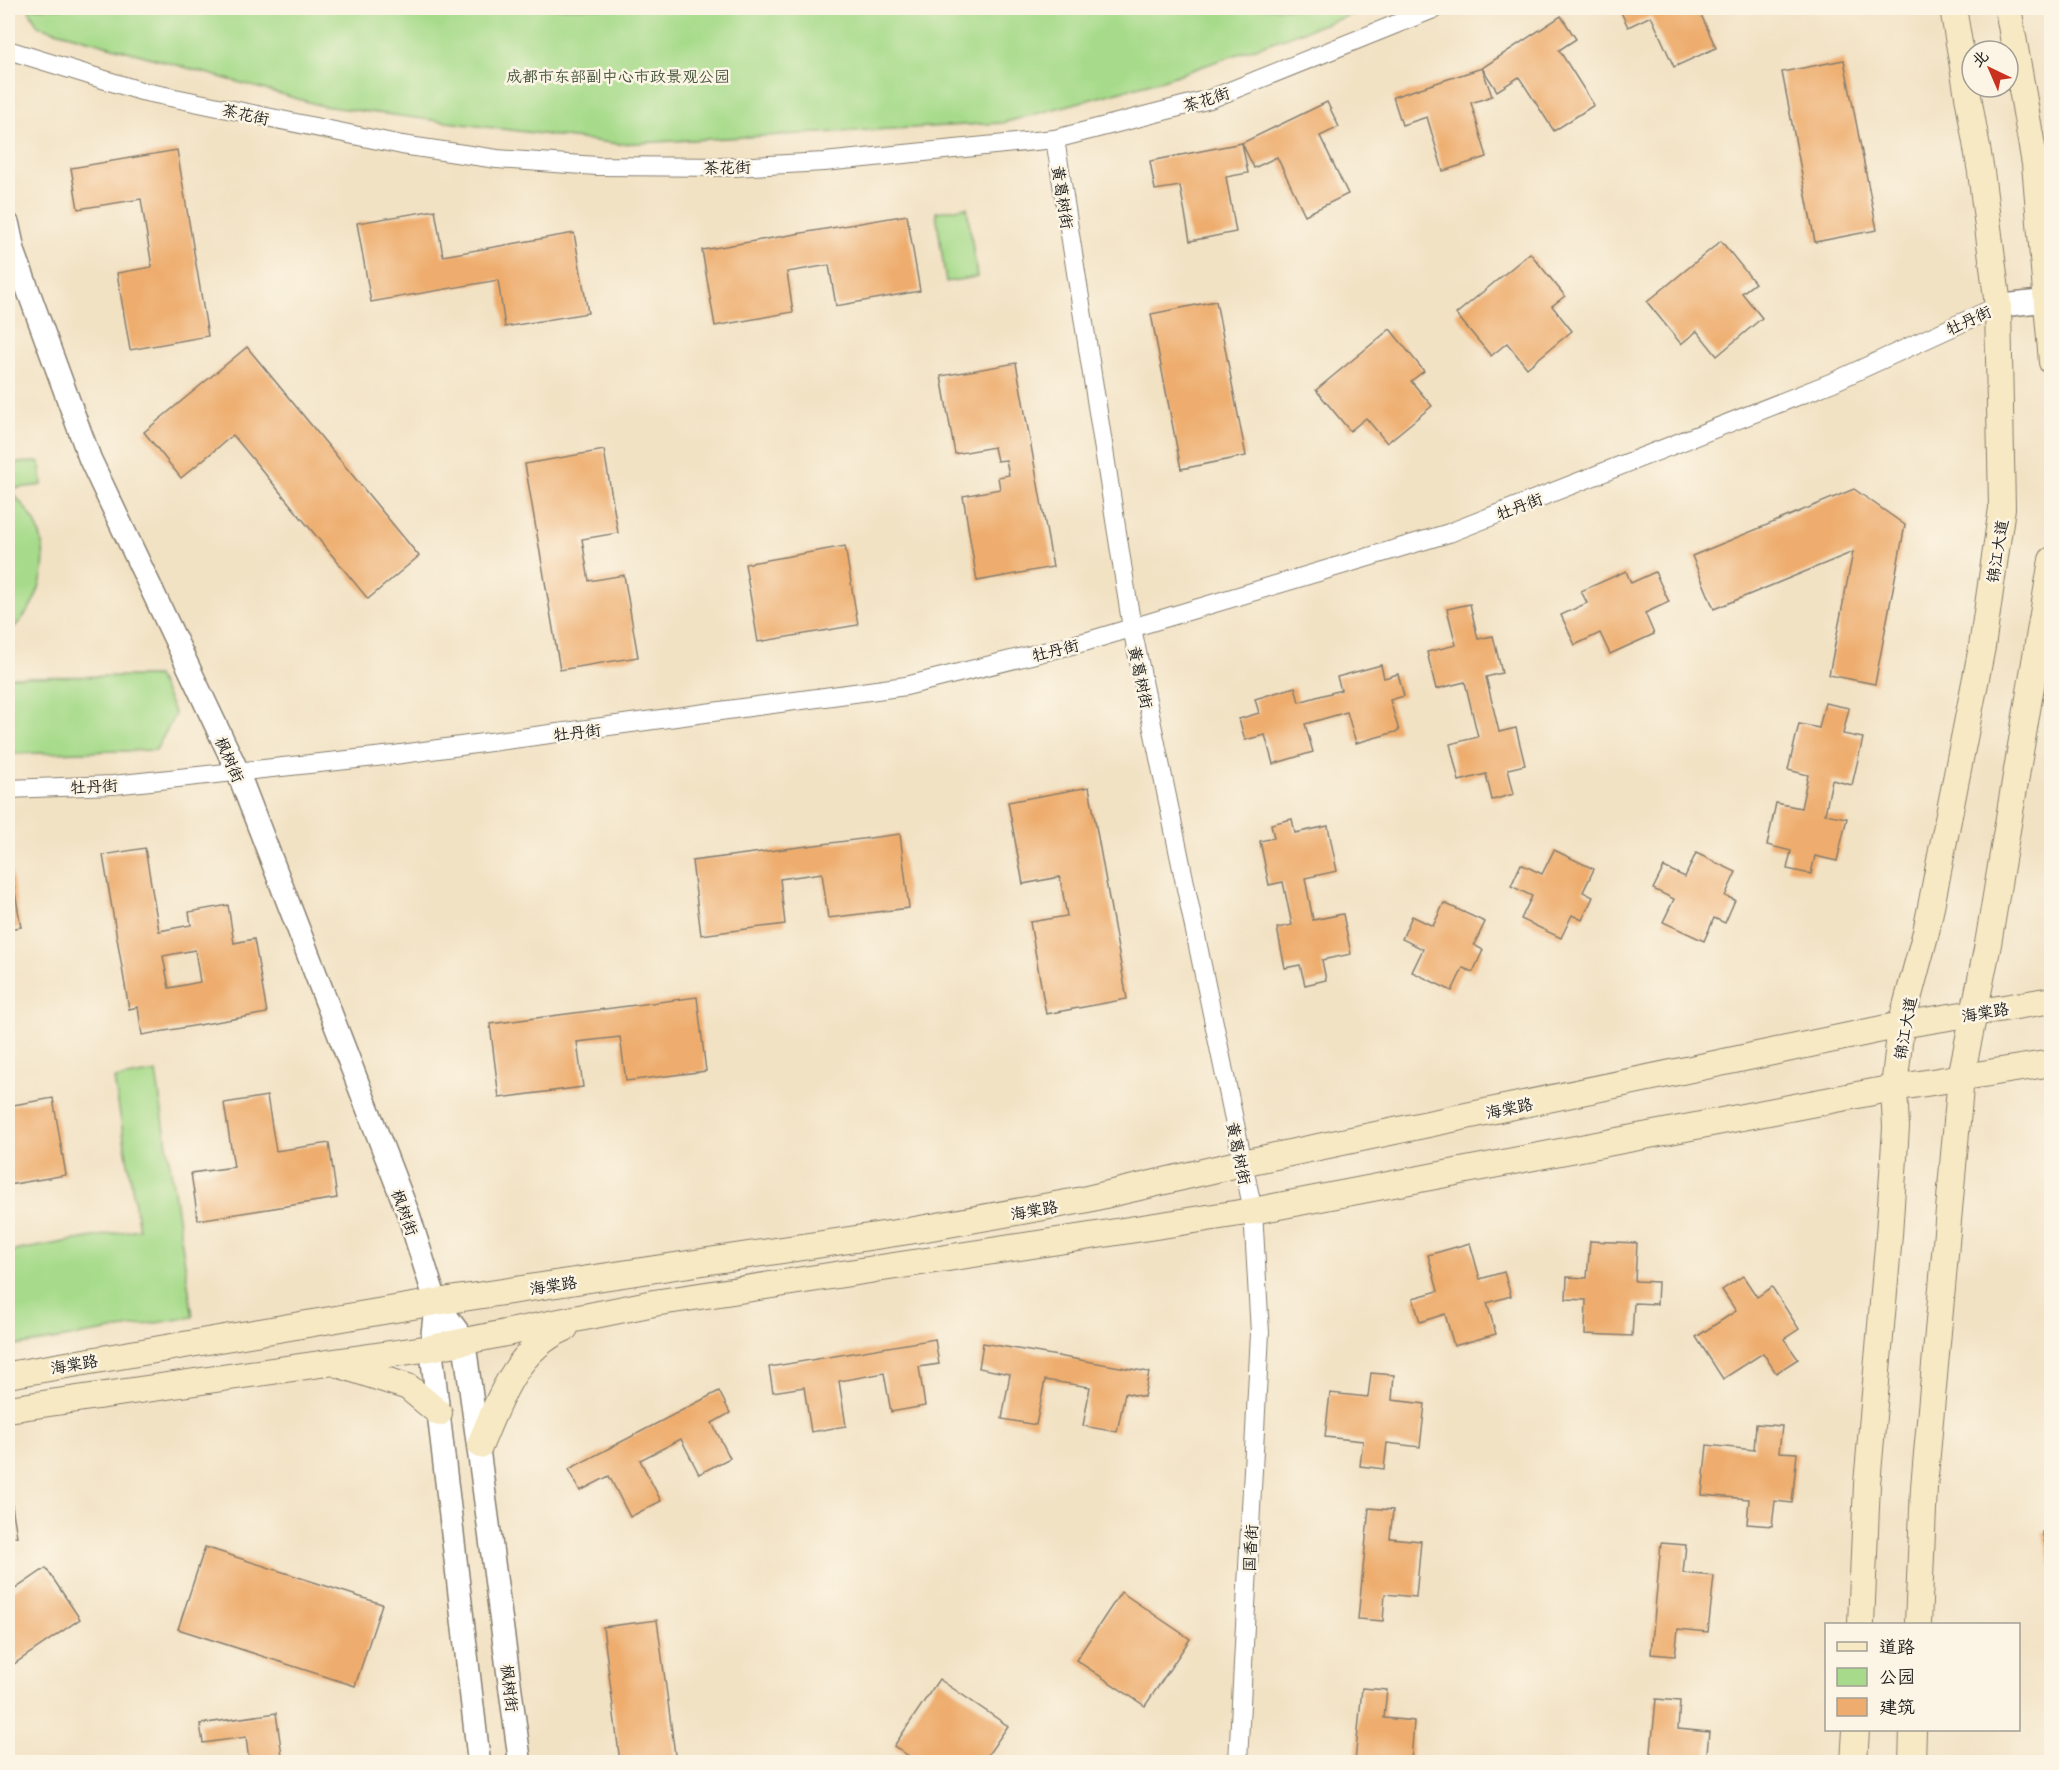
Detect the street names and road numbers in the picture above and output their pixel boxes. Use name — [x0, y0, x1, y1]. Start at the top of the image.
street label: 茶花街 — [1179, 79, 1233, 117]
street label: 茶花街 — [220, 96, 272, 130]
street label: 茶花街 — [703, 154, 751, 178]
street label: 黄葛树街 — [1047, 164, 1081, 230]
street label: 牡丹街 — [1941, 298, 1995, 340]
street label: 牡丹街 — [1492, 485, 1546, 525]
street label: 锦江大道 — [1979, 518, 2013, 584]
street label: 牡丹街 — [1029, 632, 1081, 666]
street label: 黄葛树街 — [1124, 643, 1160, 711]
street label: 牡丹街 — [552, 716, 602, 746]
street label: 枫树街 — [210, 732, 252, 786]
street label: 牡丹街 — [69, 772, 119, 798]
street label: 锦江大道 — [1887, 994, 1921, 1062]
street label: 海棠路 — [1959, 995, 2011, 1027]
street label: 海棠路 — [1483, 1090, 1535, 1124]
street label: 黄葛树街 — [1222, 1119, 1258, 1187]
street label: 枫树街 — [387, 1185, 425, 1239]
street label: 海棠路 — [1008, 1193, 1060, 1225]
street label: 海棠路 — [527, 1268, 579, 1300]
street label: 海棠路 — [48, 1347, 100, 1379]
street label: 国香街 — [1236, 1523, 1262, 1573]
street label: 枫树街 — [496, 1663, 526, 1713]

